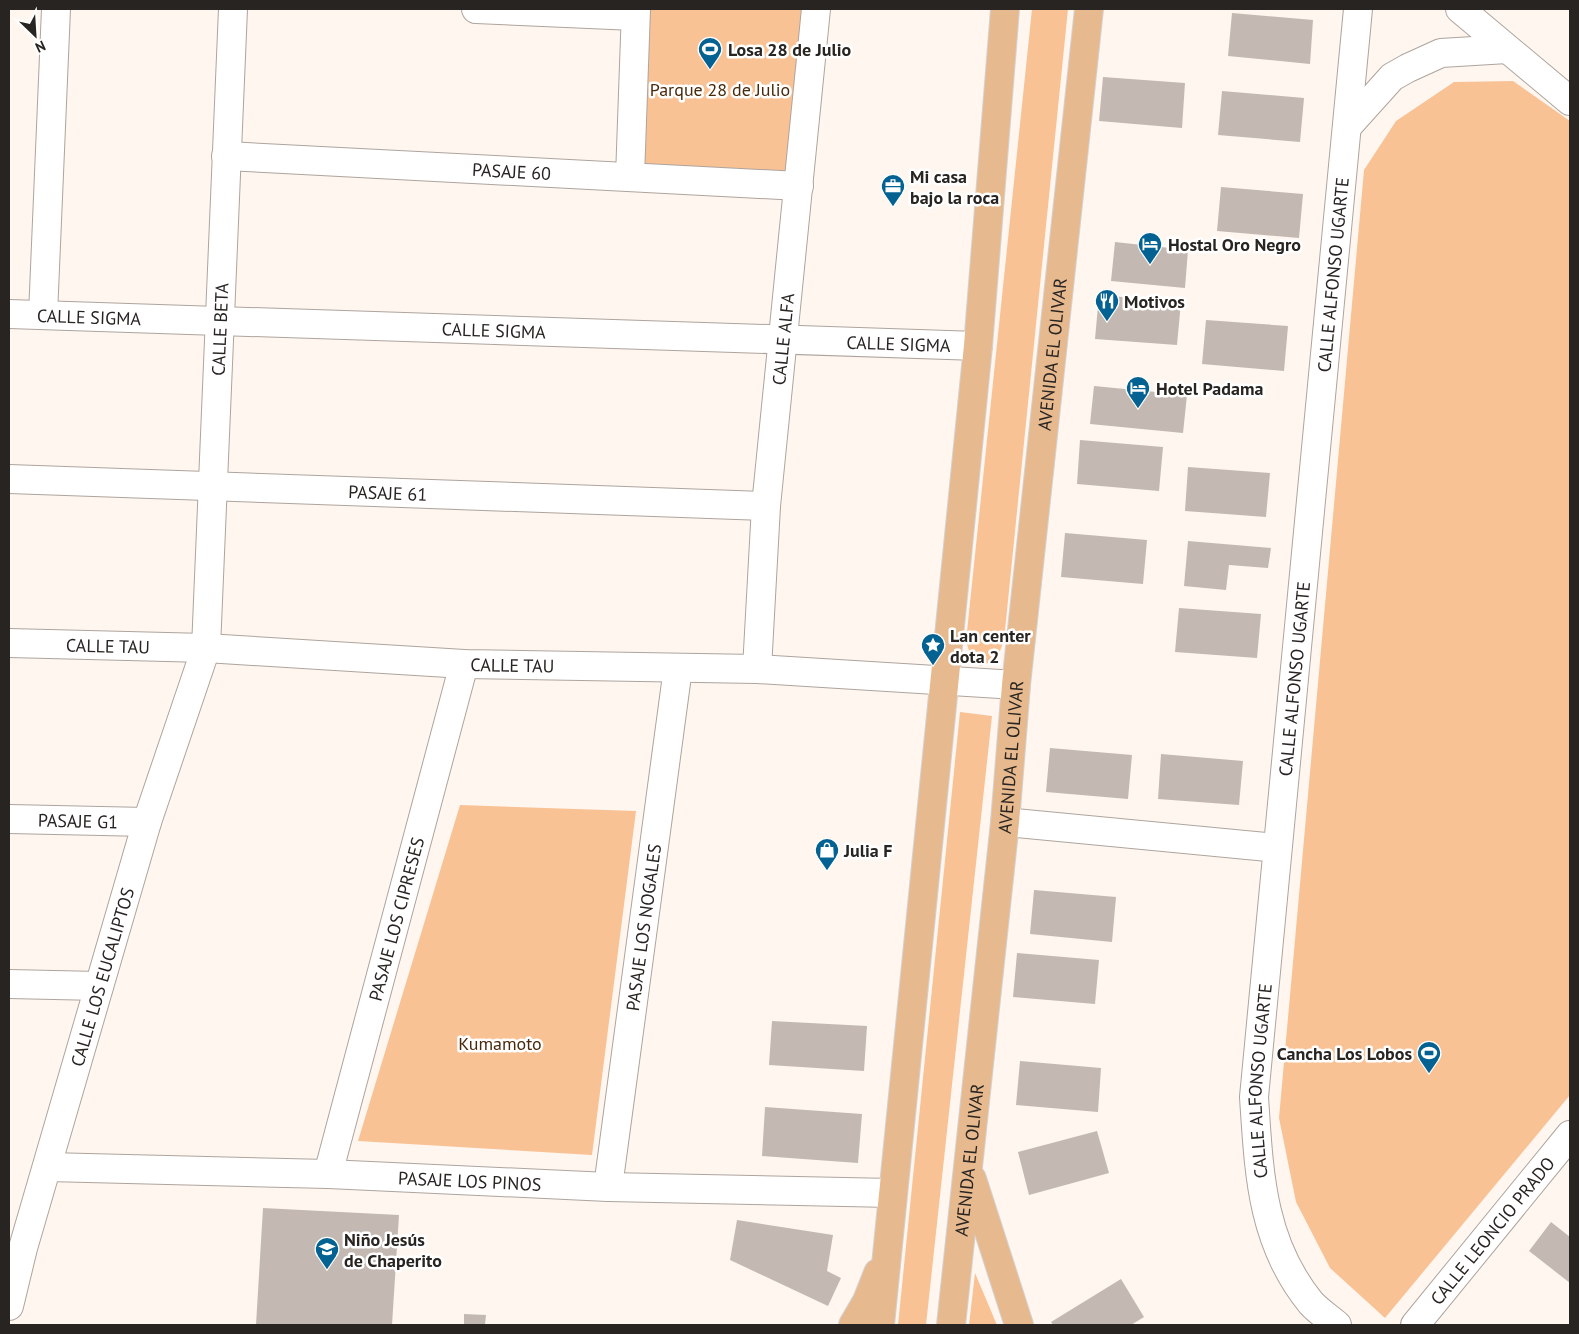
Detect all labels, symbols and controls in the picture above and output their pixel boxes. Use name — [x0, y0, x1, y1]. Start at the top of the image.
north arrow — [10, 10, 60, 60]
sports icon: Losa 28 de Julio — [697, 36, 723, 70]
text: N — [33, 37, 48, 57]
place label: Losa 28 de Julio — [728, 38, 852, 61]
park label: Parque 28 de Julio — [650, 78, 790, 101]
street label: PASAJE 60 — [472, 157, 552, 185]
place label: Mi casa bajo la roca — [910, 165, 999, 209]
office icon: Mi casa bajo la roca — [880, 173, 906, 207]
street label: CALLE ALFONSO UGARTE — [1312, 176, 1353, 373]
hotel icon: Hostal Oro Negro — [1137, 231, 1163, 265]
place label: Hostal Oro Negro — [1168, 233, 1301, 256]
street label: AVENIDA EL OLIVAR — [1032, 276, 1071, 432]
street label: CALLE BETA — [206, 282, 233, 376]
restaurant icon: Motivos — [1094, 288, 1120, 322]
place label: Motivos — [1124, 290, 1185, 313]
street label: CALLE ALFA — [767, 291, 799, 386]
street label: CALLE SIGMA — [37, 303, 142, 330]
street label: CALLE SIGMA — [441, 317, 547, 343]
street label: CALLE SIGMA — [846, 330, 951, 357]
hotel icon: Hotel Padama — [1125, 375, 1151, 409]
place label: Hotel Padama — [1156, 377, 1263, 400]
street label: PASAJE 61 — [348, 480, 428, 505]
street label: CALLE ALFONSO UGARTE — [1273, 580, 1315, 777]
place label: Lan center dota 2 — [950, 624, 1031, 668]
place icon: Lan center dota 2 — [920, 632, 946, 666]
street label: CALLE TAU — [66, 633, 150, 658]
street label: CALLE TAU — [470, 653, 555, 677]
street label: AVENIDA EL OLIVAR — [992, 679, 1028, 835]
street label: PASAJE G1 — [38, 808, 118, 833]
street label: PASAJE LOS CIPRESES — [363, 834, 429, 1003]
shop icon: Julia F — [814, 837, 840, 871]
place label: Julia F — [843, 839, 892, 862]
street label: PASAJE LOS NOGALES — [620, 842, 666, 1012]
street label: CALLE LOS EUCALIPTOS — [65, 885, 139, 1069]
street label: CALLE ALFONSO UGARTE — [1243, 982, 1276, 1180]
park label: Kumamoto — [458, 1032, 542, 1055]
sports icon: Cancha Los Lobos — [1416, 1040, 1442, 1074]
place label: Cancha Los Lobos — [1277, 1042, 1412, 1065]
street label: AVENIDA EL OLIVAR — [949, 1082, 988, 1237]
street label: CALLE LEONCIO PRADO — [1425, 1152, 1559, 1309]
street label: PASAJE LOS PINOS — [398, 1166, 542, 1195]
place label: Niño Jesús de Chaperito — [344, 1228, 442, 1272]
school or university icon: Niño Jesús de Chaperito — [314, 1236, 340, 1270]

